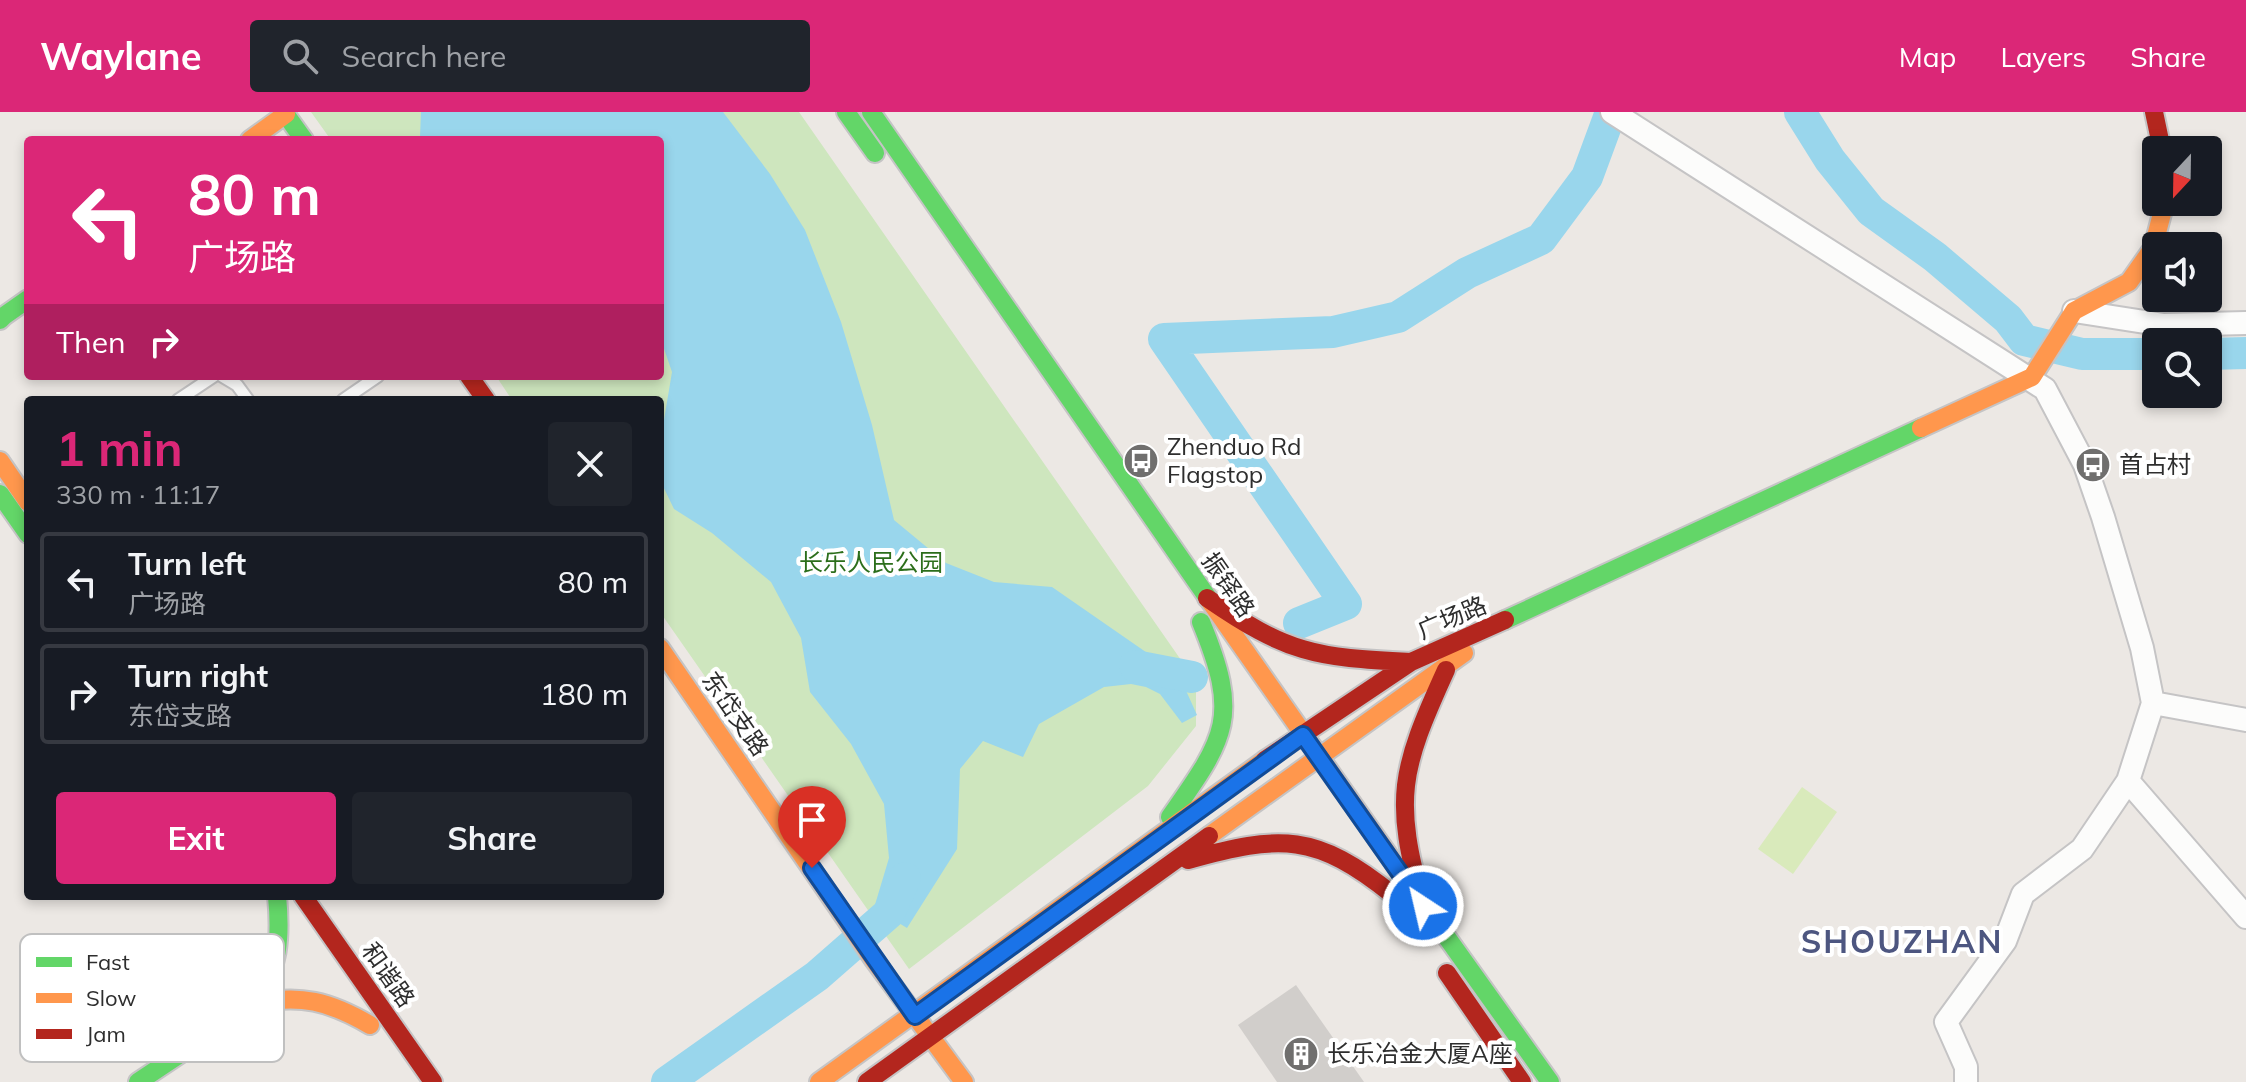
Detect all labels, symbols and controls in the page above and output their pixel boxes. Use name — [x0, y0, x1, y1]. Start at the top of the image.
search box — [250, 20, 810, 92]
text: Waylane — [40, 32, 202, 80]
icon: search — [278, 34, 322, 78]
text: Search here — [342, 37, 506, 75]
text: Map — [1899, 39, 1956, 74]
text: Layers — [2000, 39, 2086, 74]
text: Share — [2130, 39, 2206, 74]
north arrow — [2142, 136, 2222, 216]
map controls — [2142, 136, 2222, 408]
text: 80 m — [188, 159, 321, 229]
icon: left — [56, 168, 160, 272]
button: sound — [2142, 232, 2222, 312]
text: 广场路 — [188, 234, 296, 279]
icon: right — [142, 320, 186, 364]
text: Then — [56, 323, 126, 361]
button: search — [2142, 328, 2222, 408]
text: 1 min — [56, 418, 183, 478]
button: close — [548, 422, 632, 506]
place label: Zhenduo Rd Flagstop — [1167, 431, 1301, 489]
bus stop icon: Zhenduo Rd Flagstop — [1122, 442, 1160, 480]
bus stop icon: 首占村 — [2074, 446, 2112, 484]
place label: 首占村 — [2119, 449, 2191, 479]
text: 330 m · 11:17 — [56, 478, 220, 511]
text: Turn left — [128, 545, 246, 583]
street label: 振铎路 — [1196, 546, 1262, 623]
park label: 长乐人民公园 — [799, 547, 943, 577]
icon: left — [60, 560, 104, 604]
text: 80 m — [558, 563, 628, 601]
text: 广场路 — [128, 587, 206, 620]
street label: 广场路 — [1413, 589, 1491, 645]
text: Turn right — [128, 657, 268, 695]
street label: 东岱支路 — [696, 666, 776, 761]
icon: right — [60, 672, 104, 716]
text: 180 m — [540, 675, 628, 713]
text: 东岱支路 — [128, 699, 232, 732]
pin — [778, 786, 846, 868]
button: Exit — [56, 792, 336, 884]
button: Share — [352, 792, 632, 884]
icon: arrive — [790, 798, 834, 842]
position arrow — [1381, 864, 1465, 948]
district label: SHOUZHAN — [1801, 921, 2003, 961]
legend — [20, 934, 284, 1062]
street label: 和谐路 — [356, 936, 422, 1013]
text: Fast — [86, 948, 130, 976]
text: Slow — [86, 984, 136, 1012]
text: Jam — [86, 1020, 126, 1048]
building icon: 长乐冶金大厦A座 — [1282, 1035, 1320, 1073]
place label: 长乐冶金大厦A座 — [1327, 1038, 1513, 1068]

